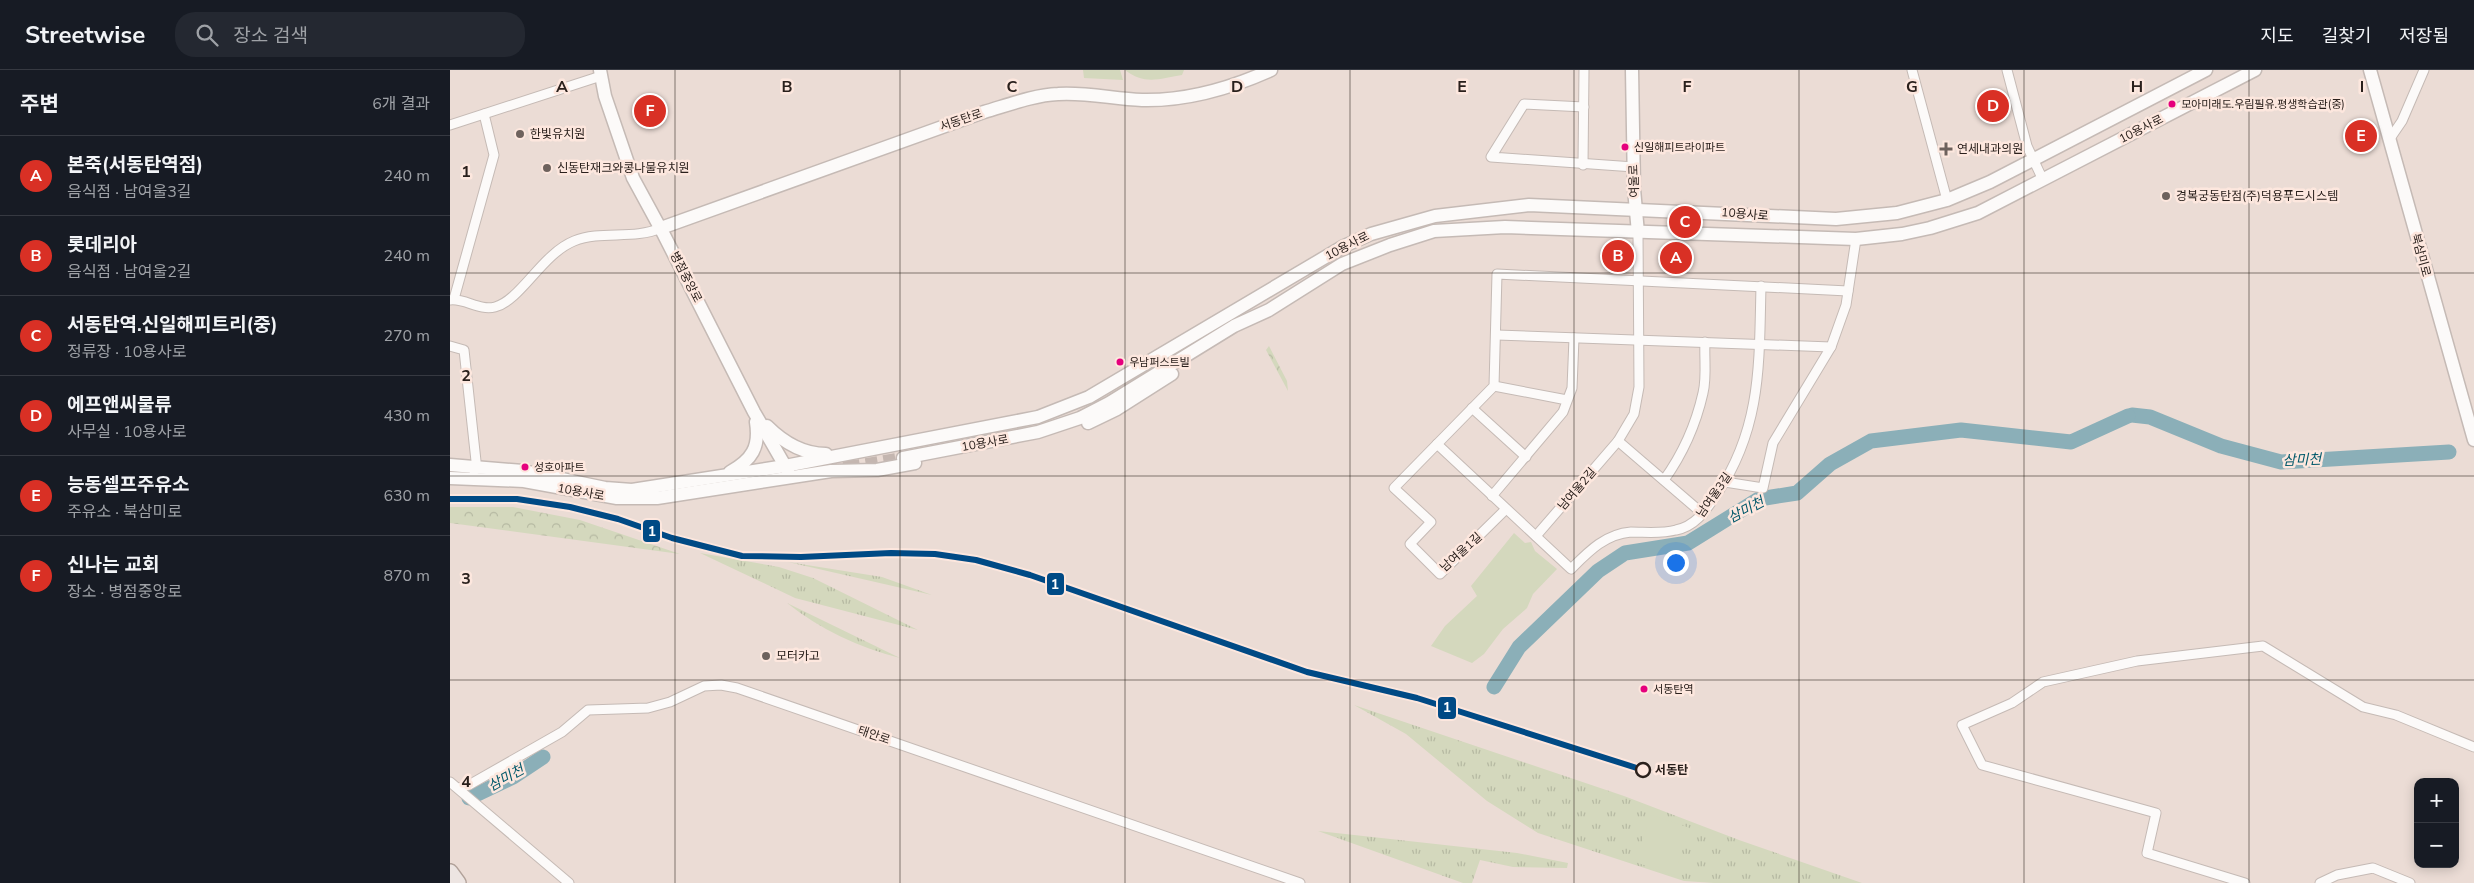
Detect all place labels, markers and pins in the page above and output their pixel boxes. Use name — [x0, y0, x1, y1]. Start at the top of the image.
pin: D — [1977, 87, 2009, 125]
pin: F — [634, 92, 666, 130]
place label: 모아미래도.우림필유.평생학습관(중) — [2181, 97, 2345, 112]
marker: 모아미래도.우림필유.평생학습관(중) — [2167, 99, 2177, 109]
pin: E — [2345, 117, 2377, 155]
place label: 한빛유치원 — [530, 126, 585, 142]
marker: 한빛유치원 — [514, 128, 526, 140]
place label: 신일해피트라이파트 — [1634, 140, 1725, 155]
place label: 연세내과의원 — [1957, 141, 2023, 157]
marker: 신일해피트라이파트 — [1620, 142, 1630, 152]
marker: 연세내과의원 — [1939, 142, 1953, 156]
place label: 신동탄재크와콩나물유치원 — [557, 160, 689, 176]
marker: 신동탄재크와콩나물유치원 — [541, 162, 553, 174]
place label: 경복궁동탄점(주)덕용푸드시스템 — [2176, 188, 2338, 204]
marker: 경복궁동탄점(주)덕용푸드시스템 — [2160, 190, 2172, 202]
pin: C — [1669, 203, 1701, 241]
pin: B — [1602, 237, 1634, 275]
pin: A — [1660, 239, 1692, 277]
place label: 우남퍼스트빌 — [1129, 355, 1190, 370]
marker: 우남퍼스트빌 — [1115, 357, 1125, 367]
place label: 성호아파트 — [534, 460, 585, 475]
marker: 성호아파트 — [520, 462, 530, 472]
place label: 모터카고 — [776, 648, 820, 664]
marker: 모터카고 — [760, 650, 772, 662]
place label: 서동탄역 — [1653, 682, 1693, 697]
marker: 서동탄역 — [1639, 684, 1649, 694]
marker: 서동탄 — [1635, 762, 1651, 778]
place label: 서동탄 — [1655, 762, 1688, 778]

